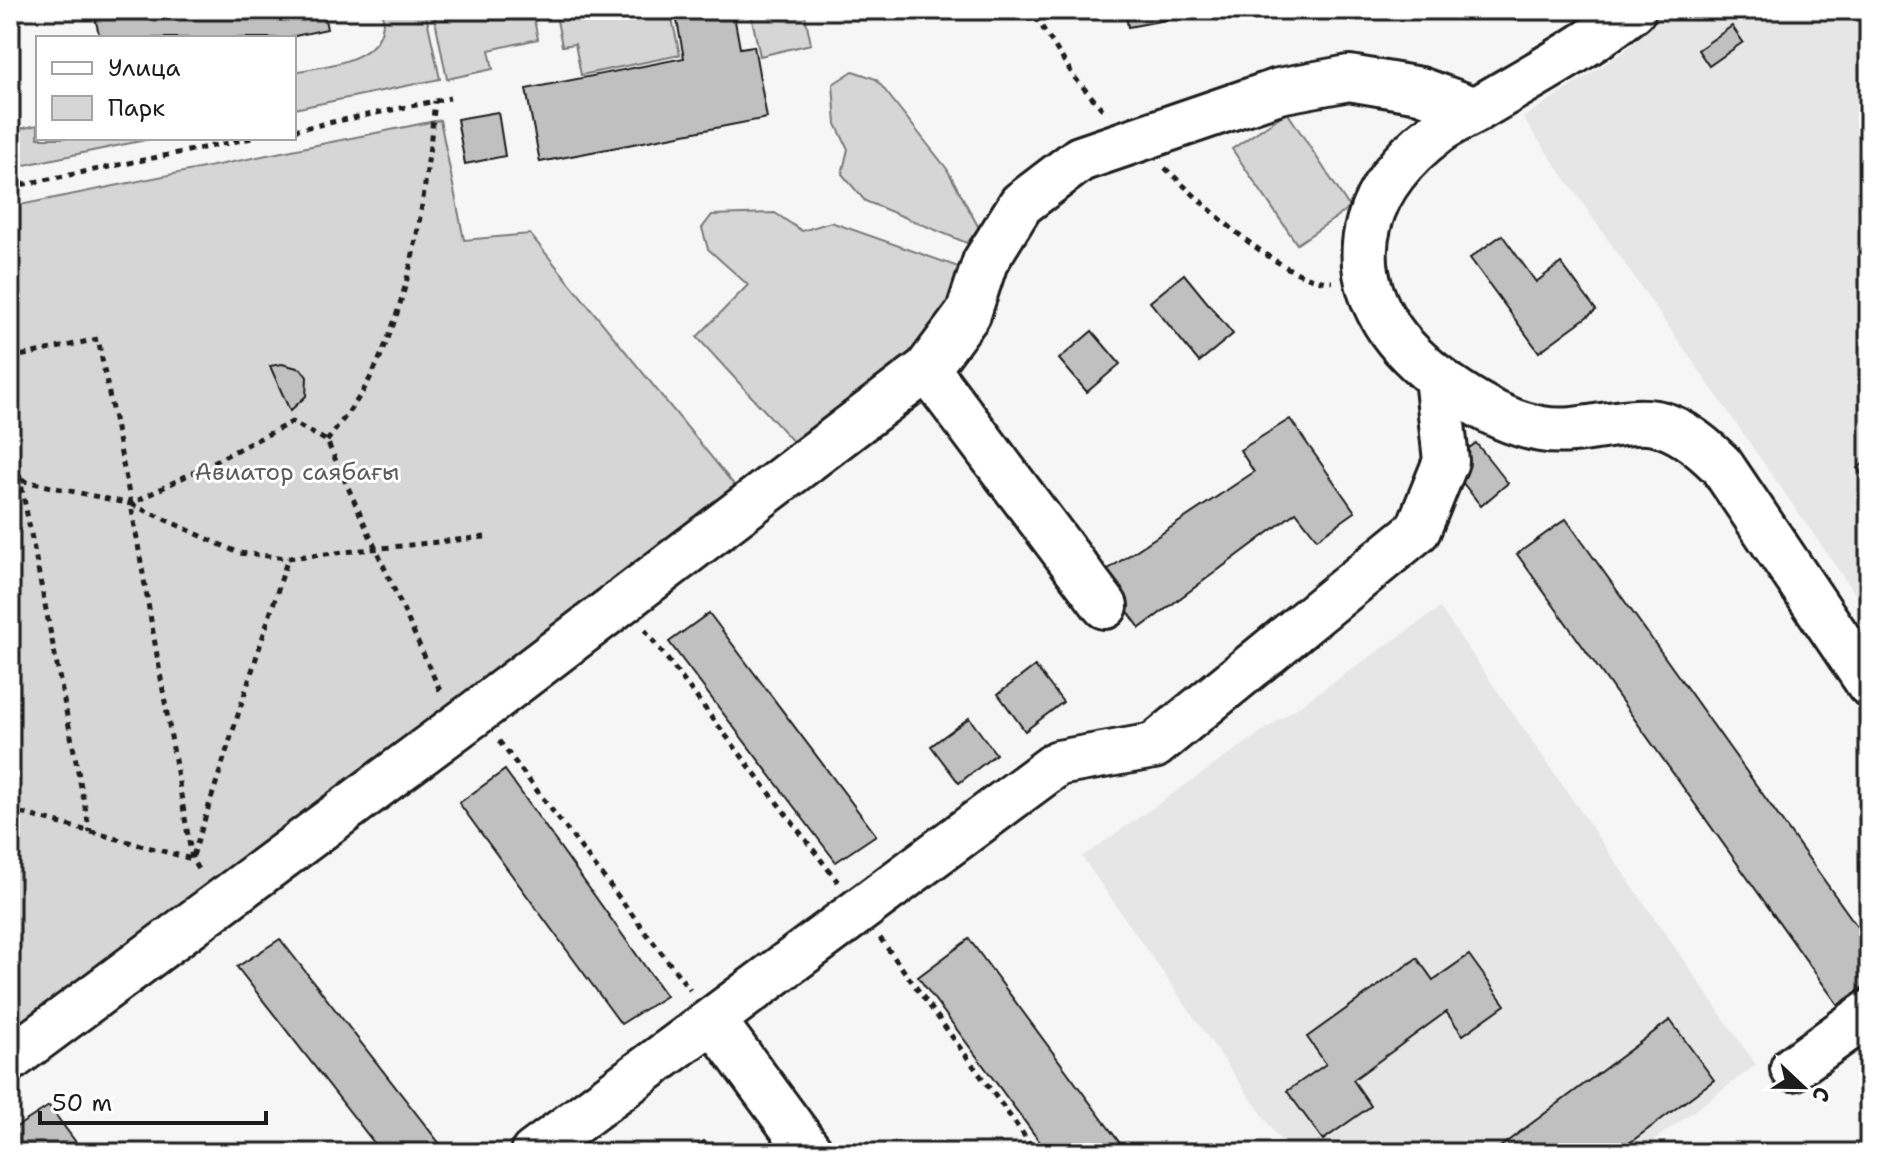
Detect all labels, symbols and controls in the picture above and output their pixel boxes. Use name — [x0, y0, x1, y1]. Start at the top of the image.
legend — [36, 36, 296, 140]
text: Улица — [108, 52, 181, 84]
text: Парк — [108, 92, 165, 124]
park label: Авиатор саябағы — [195, 456, 399, 488]
north arrow — [1763, 1047, 1843, 1127]
scale bar — [40, 1075, 266, 1125]
text: С — [1805, 1083, 1837, 1106]
text: 50 m — [52, 1087, 112, 1119]

